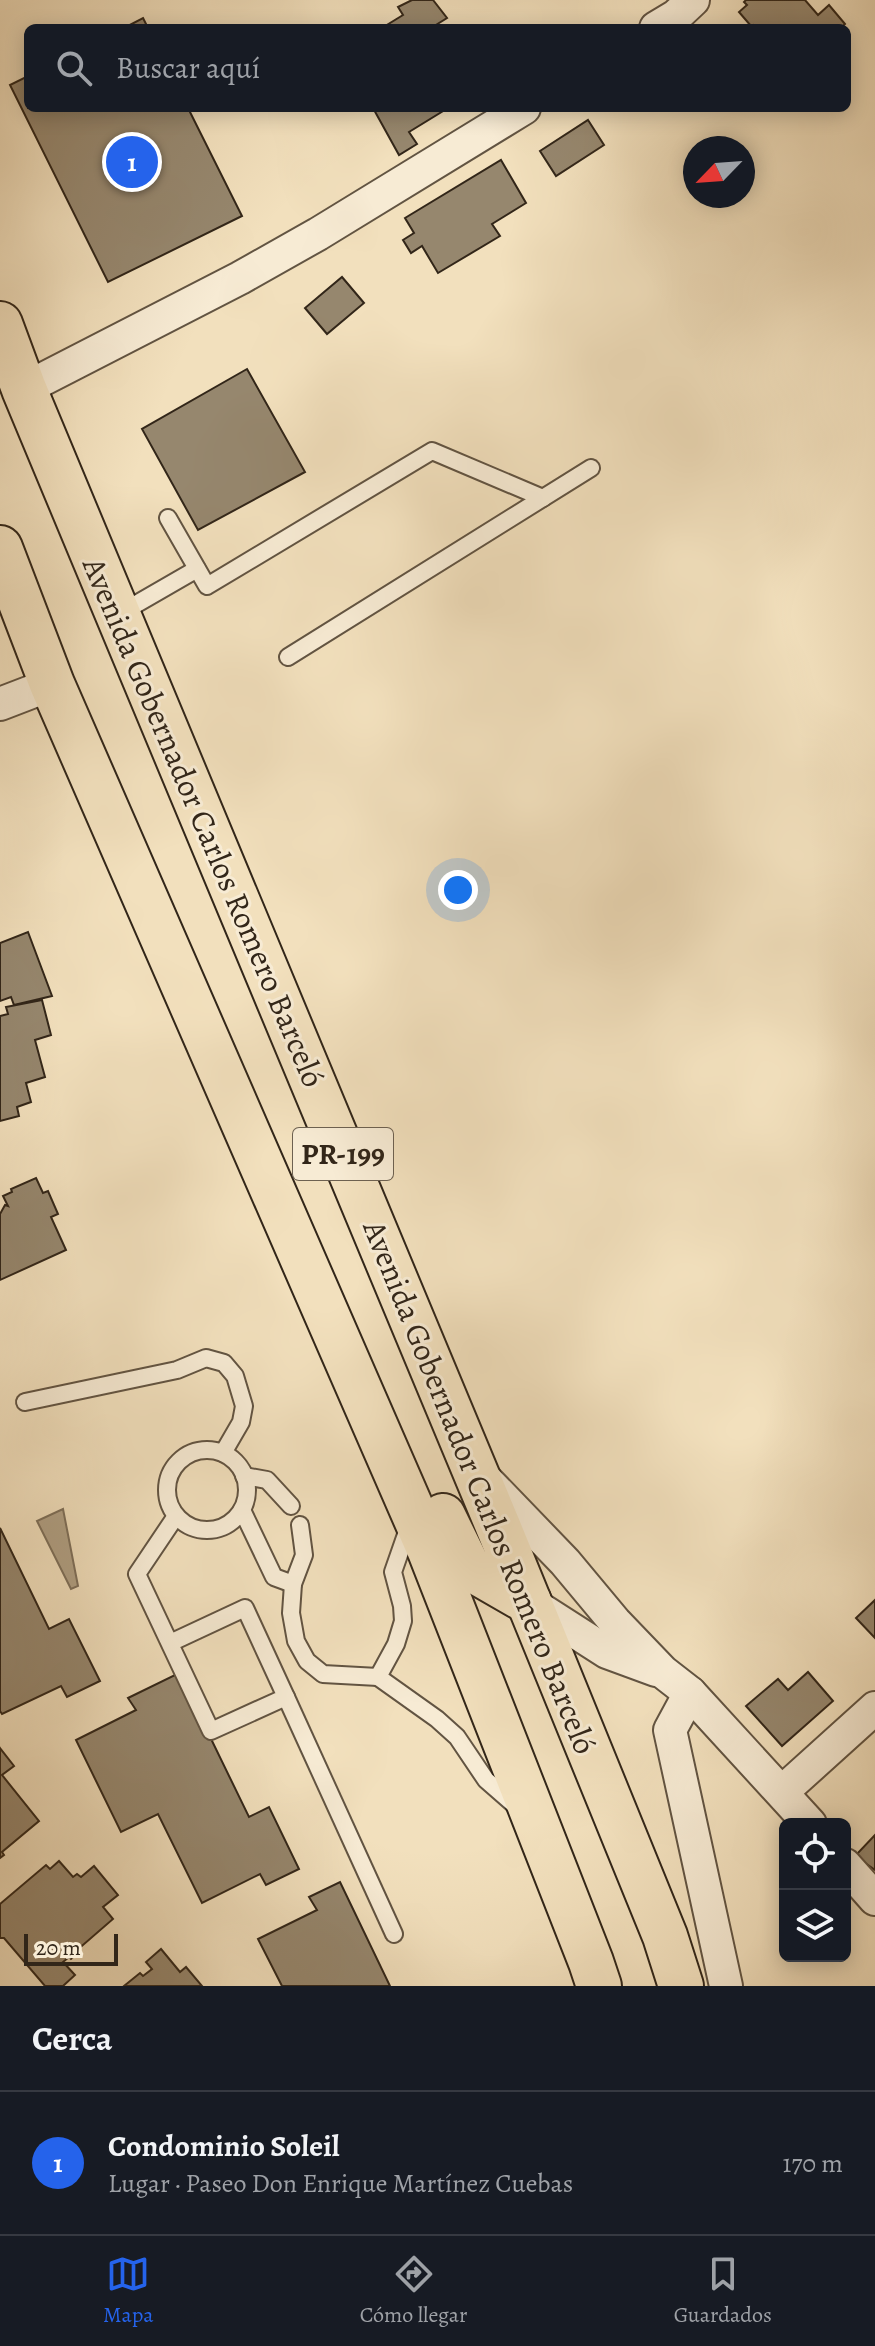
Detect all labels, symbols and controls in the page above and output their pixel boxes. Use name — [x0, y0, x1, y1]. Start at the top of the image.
search box — [24, 24, 851, 112]
icon: search — [52, 46, 96, 90]
text: Buscar aquí — [116, 48, 260, 88]
pin: 1 — [106, 132, 158, 192]
north arrow — [683, 136, 755, 208]
street label: Avenida Gobernador Carlos Romero Barceló — [72, 549, 336, 1094]
your location — [438, 870, 478, 910]
road number: PR-199 — [293, 1128, 393, 1180]
street label: Avenida Gobernador Carlos Romero Barceló — [352, 1213, 607, 1760]
map controls — [779, 1818, 851, 1962]
button: locate — [779, 1818, 851, 1890]
button: layers — [779, 1890, 851, 1962]
scale bar — [24, 1930, 118, 1966]
text: 20 m — [36, 1933, 81, 1963]
text: Cerca — [32, 2015, 113, 2062]
text: Condominio Soleil — [108, 2126, 340, 2166]
text: 1 — [53, 2146, 63, 2181]
text: 170 m — [783, 2146, 843, 2181]
text: Lugar · Paseo Don Enrique Martínez Cuebas — [108, 2166, 573, 2201]
tab: Mapa — [103, 2252, 154, 2330]
tab: Cómo llegar — [360, 2252, 467, 2330]
tab: Guardados — [674, 2252, 772, 2330]

